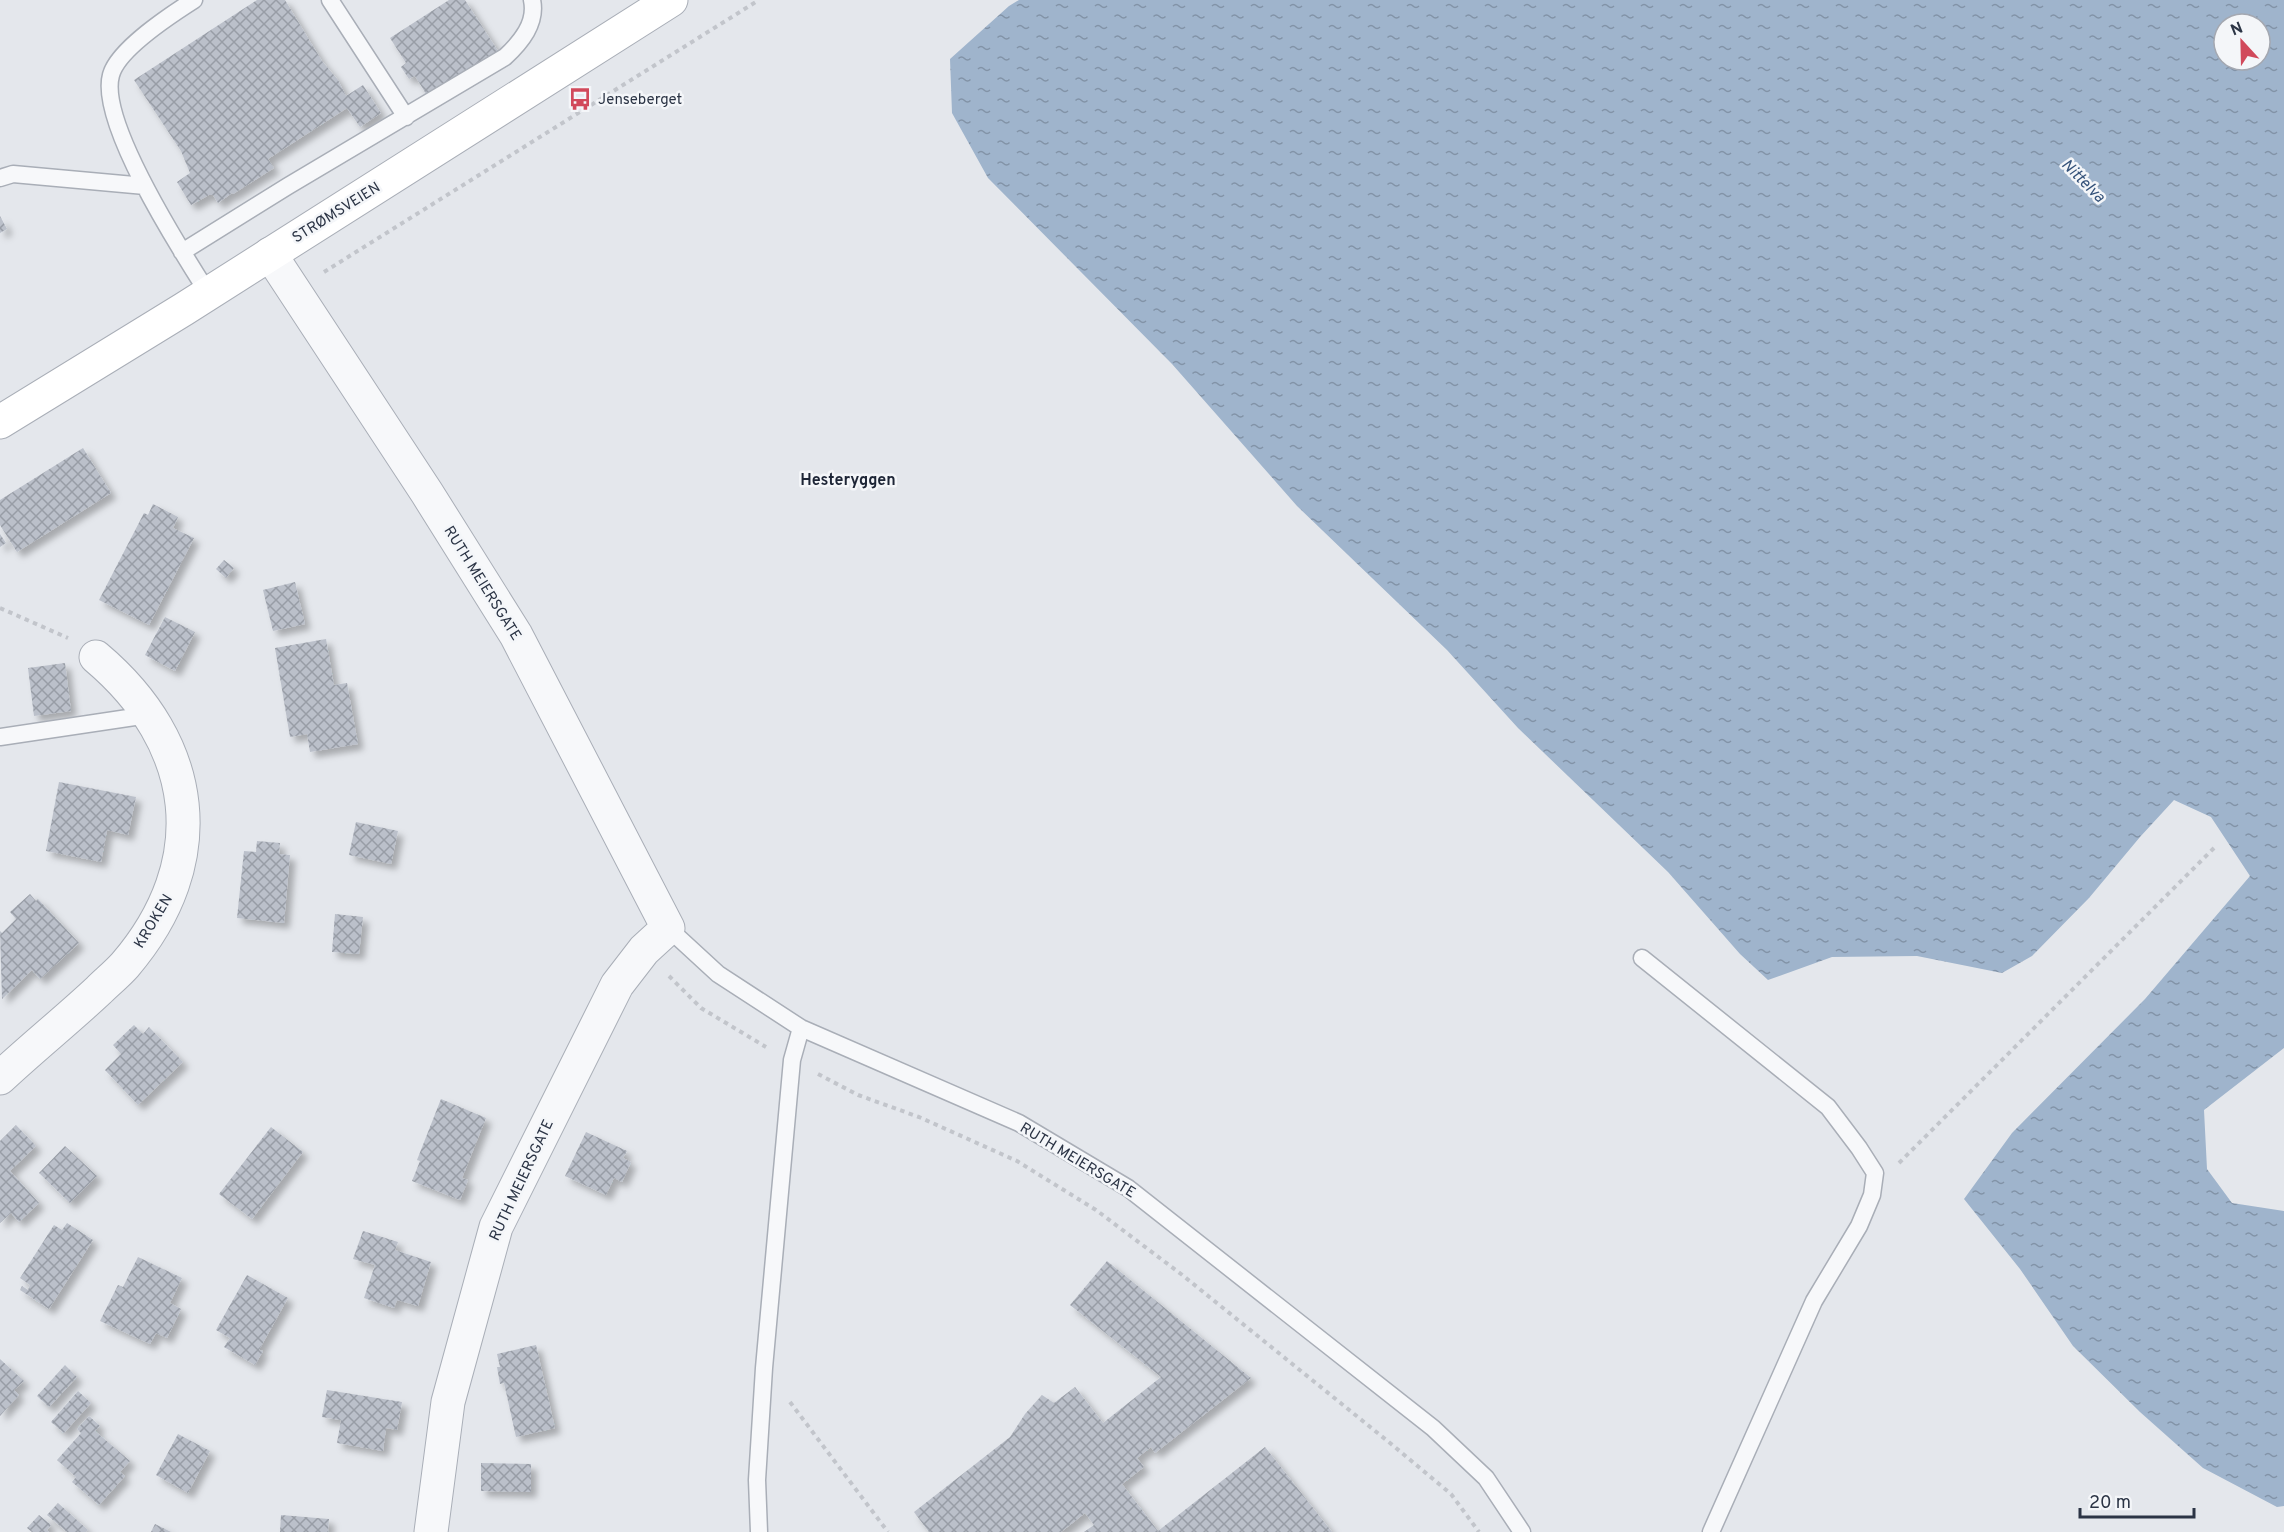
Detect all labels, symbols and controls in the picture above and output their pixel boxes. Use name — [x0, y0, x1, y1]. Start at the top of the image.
north arrow — [2212, 12, 2272, 72]
text: N — [2228, 19, 2246, 41]
bus stop icon: Jenseberget — [567, 86, 593, 112]
place label: Jenseberget — [598, 91, 682, 110]
water label: Nittelva — [2057, 155, 2109, 208]
street label: STRØMSVEIEN — [289, 179, 385, 248]
district label: Hesteryggen — [800, 471, 896, 491]
street label: RUTH MEIERSGATE — [439, 523, 525, 645]
street label: KROKEN — [131, 891, 178, 952]
street label: RUTH MEIERSGATE — [486, 1117, 559, 1244]
street label: RUTH MEIERSGATE — [1016, 1119, 1139, 1203]
scale bar — [2080, 1481, 2194, 1519]
text: 20 m — [2089, 1492, 2131, 1515]

